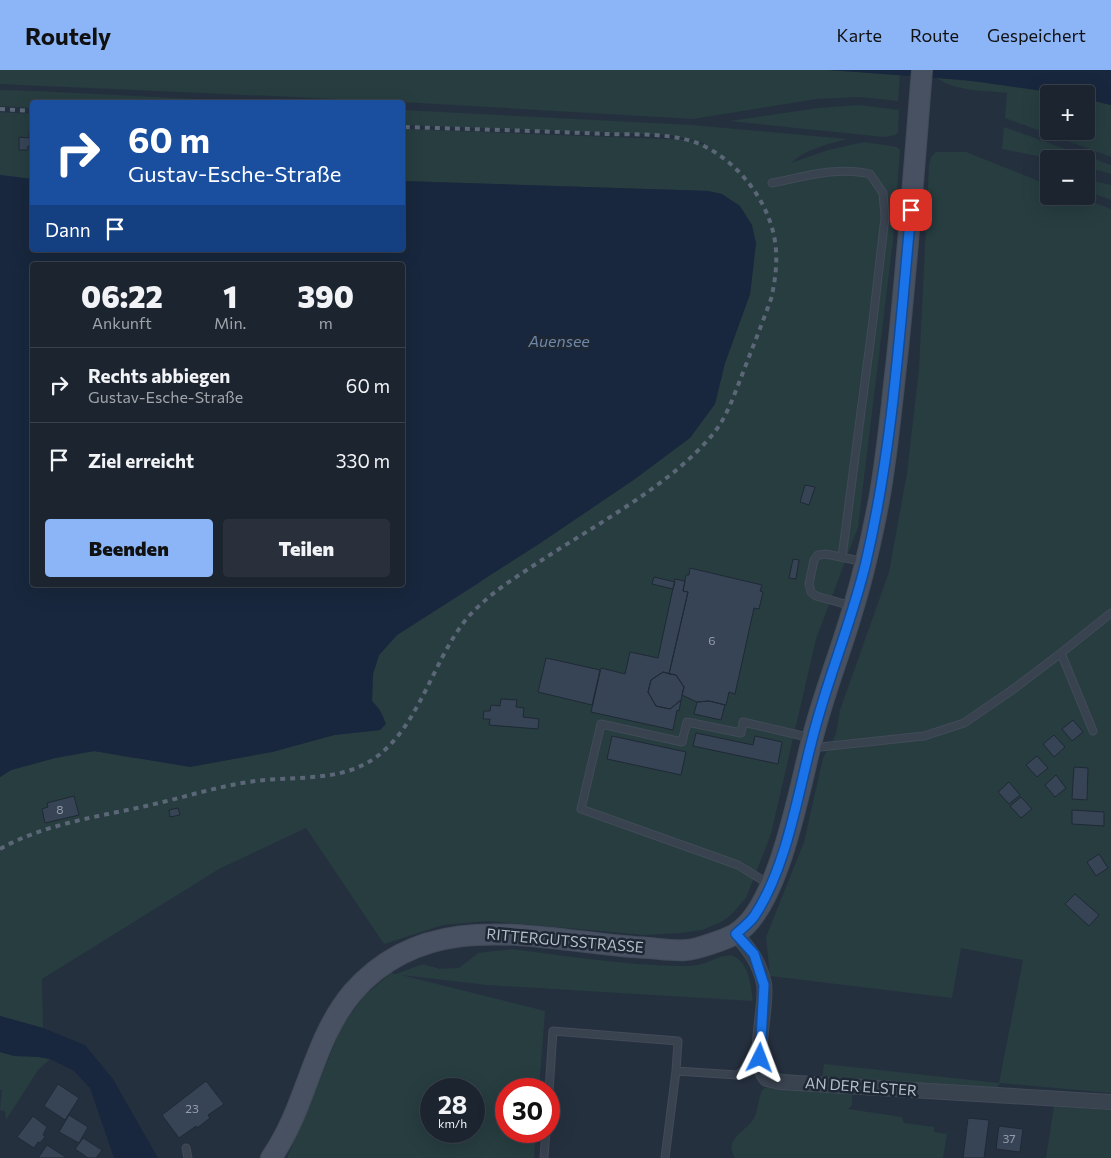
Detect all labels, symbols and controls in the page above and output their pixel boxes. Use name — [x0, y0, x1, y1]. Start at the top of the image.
text: Routely — [25, 21, 111, 50]
text: Karte — [837, 24, 882, 46]
text: Route — [910, 24, 959, 46]
text: Gespeichert — [987, 24, 1086, 46]
map controls — [1040, 85, 1095, 205]
button: + — [1040, 85, 1095, 140]
text: 60 m — [128, 117, 210, 160]
icon: right — [45, 120, 110, 185]
button: − — [1040, 150, 1095, 205]
text: Gustav-Esche-Straße — [128, 160, 341, 187]
pin — [890, 189, 932, 231]
icon: arrive — [897, 196, 925, 224]
icon: arrive — [101, 215, 129, 243]
text: Dann — [45, 218, 91, 241]
text: 06:22 — [81, 277, 163, 314]
text: 1 — [223, 277, 237, 314]
text: 390 — [297, 277, 354, 314]
text: Ankunft — [92, 313, 152, 332]
text: Min. — [214, 313, 246, 332]
text: m — [319, 313, 333, 332]
water label: Auensee — [527, 331, 590, 350]
text: Rechts abbiegen — [88, 364, 230, 387]
icon: right — [45, 371, 73, 399]
text: 60 m — [346, 374, 390, 397]
text: Gustav-Esche-Straße — [88, 387, 243, 406]
icon: arrive — [45, 446, 73, 474]
text: Ziel erreicht — [88, 449, 194, 472]
text: 330 m — [336, 449, 390, 472]
button: Beenden — [45, 519, 213, 577]
button: Teilen — [223, 519, 390, 577]
house number: 6 — [708, 633, 716, 647]
house number: 8 — [56, 802, 64, 816]
street label: RITTERGUTSSTRASSE — [486, 924, 645, 956]
position arrow — [733, 1031, 785, 1083]
street label: AN DER ELSTER — [805, 1073, 918, 1099]
speed limit sign: 30 — [495, 1078, 560, 1143]
text: 28 — [438, 1089, 467, 1119]
house number: 23 — [185, 1101, 199, 1115]
text: km/h — [438, 1116, 467, 1130]
house number: 37 — [1002, 1131, 1016, 1145]

